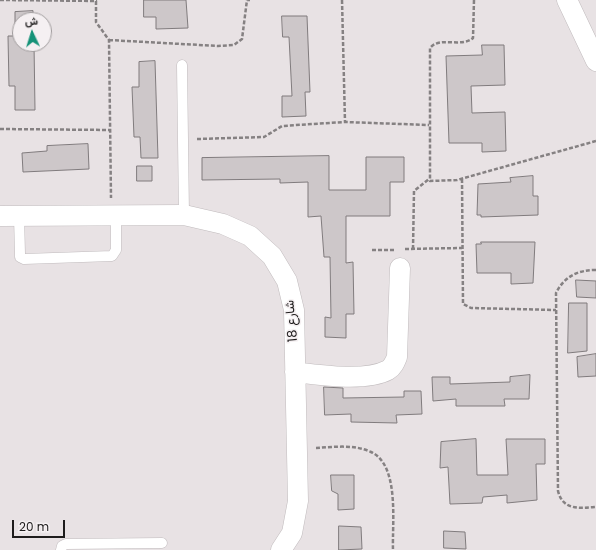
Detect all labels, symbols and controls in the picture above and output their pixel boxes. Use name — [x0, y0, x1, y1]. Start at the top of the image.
north arrow — [12, 12, 52, 52]
text: ش — [24, 13, 38, 29]
street label: شارع 18 — [282, 299, 302, 343]
scale bar — [14, 512, 67, 538]
text: 20 m — [19, 518, 49, 535]

